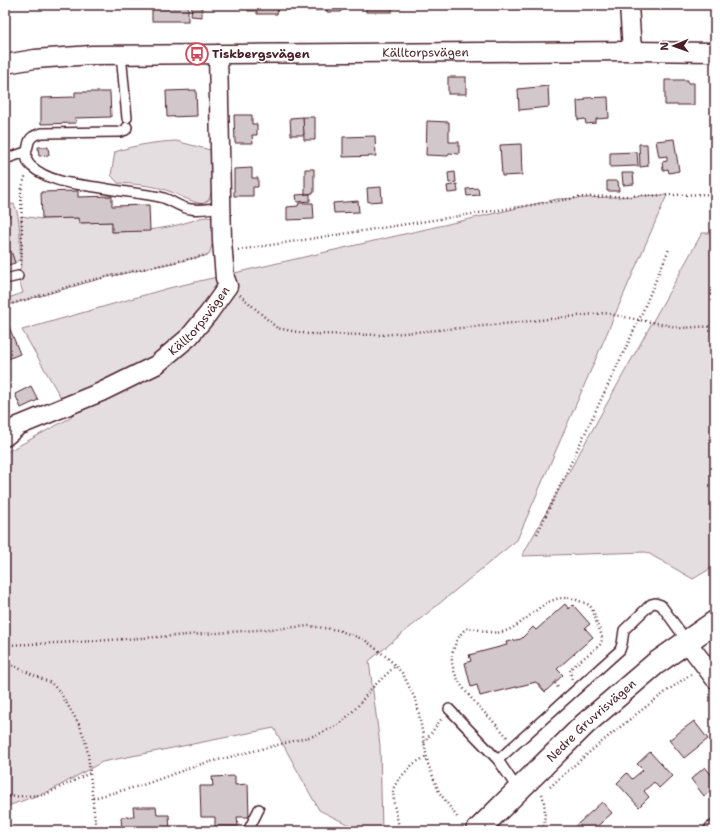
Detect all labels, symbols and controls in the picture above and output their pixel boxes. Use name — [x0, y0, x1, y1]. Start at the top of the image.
north arrow — [654, 26, 694, 66]
bus stop icon: Tiskbergsvägen — [184, 41, 210, 67]
text: N — [657, 41, 672, 51]
street label: Källtorpsvägen — [382, 44, 469, 61]
place label: Tiskbergsvägen — [212, 46, 310, 62]
street label: Källtorpsvägen — [165, 283, 233, 359]
street label: Nedre Gruvrisvägen — [543, 676, 639, 766]

